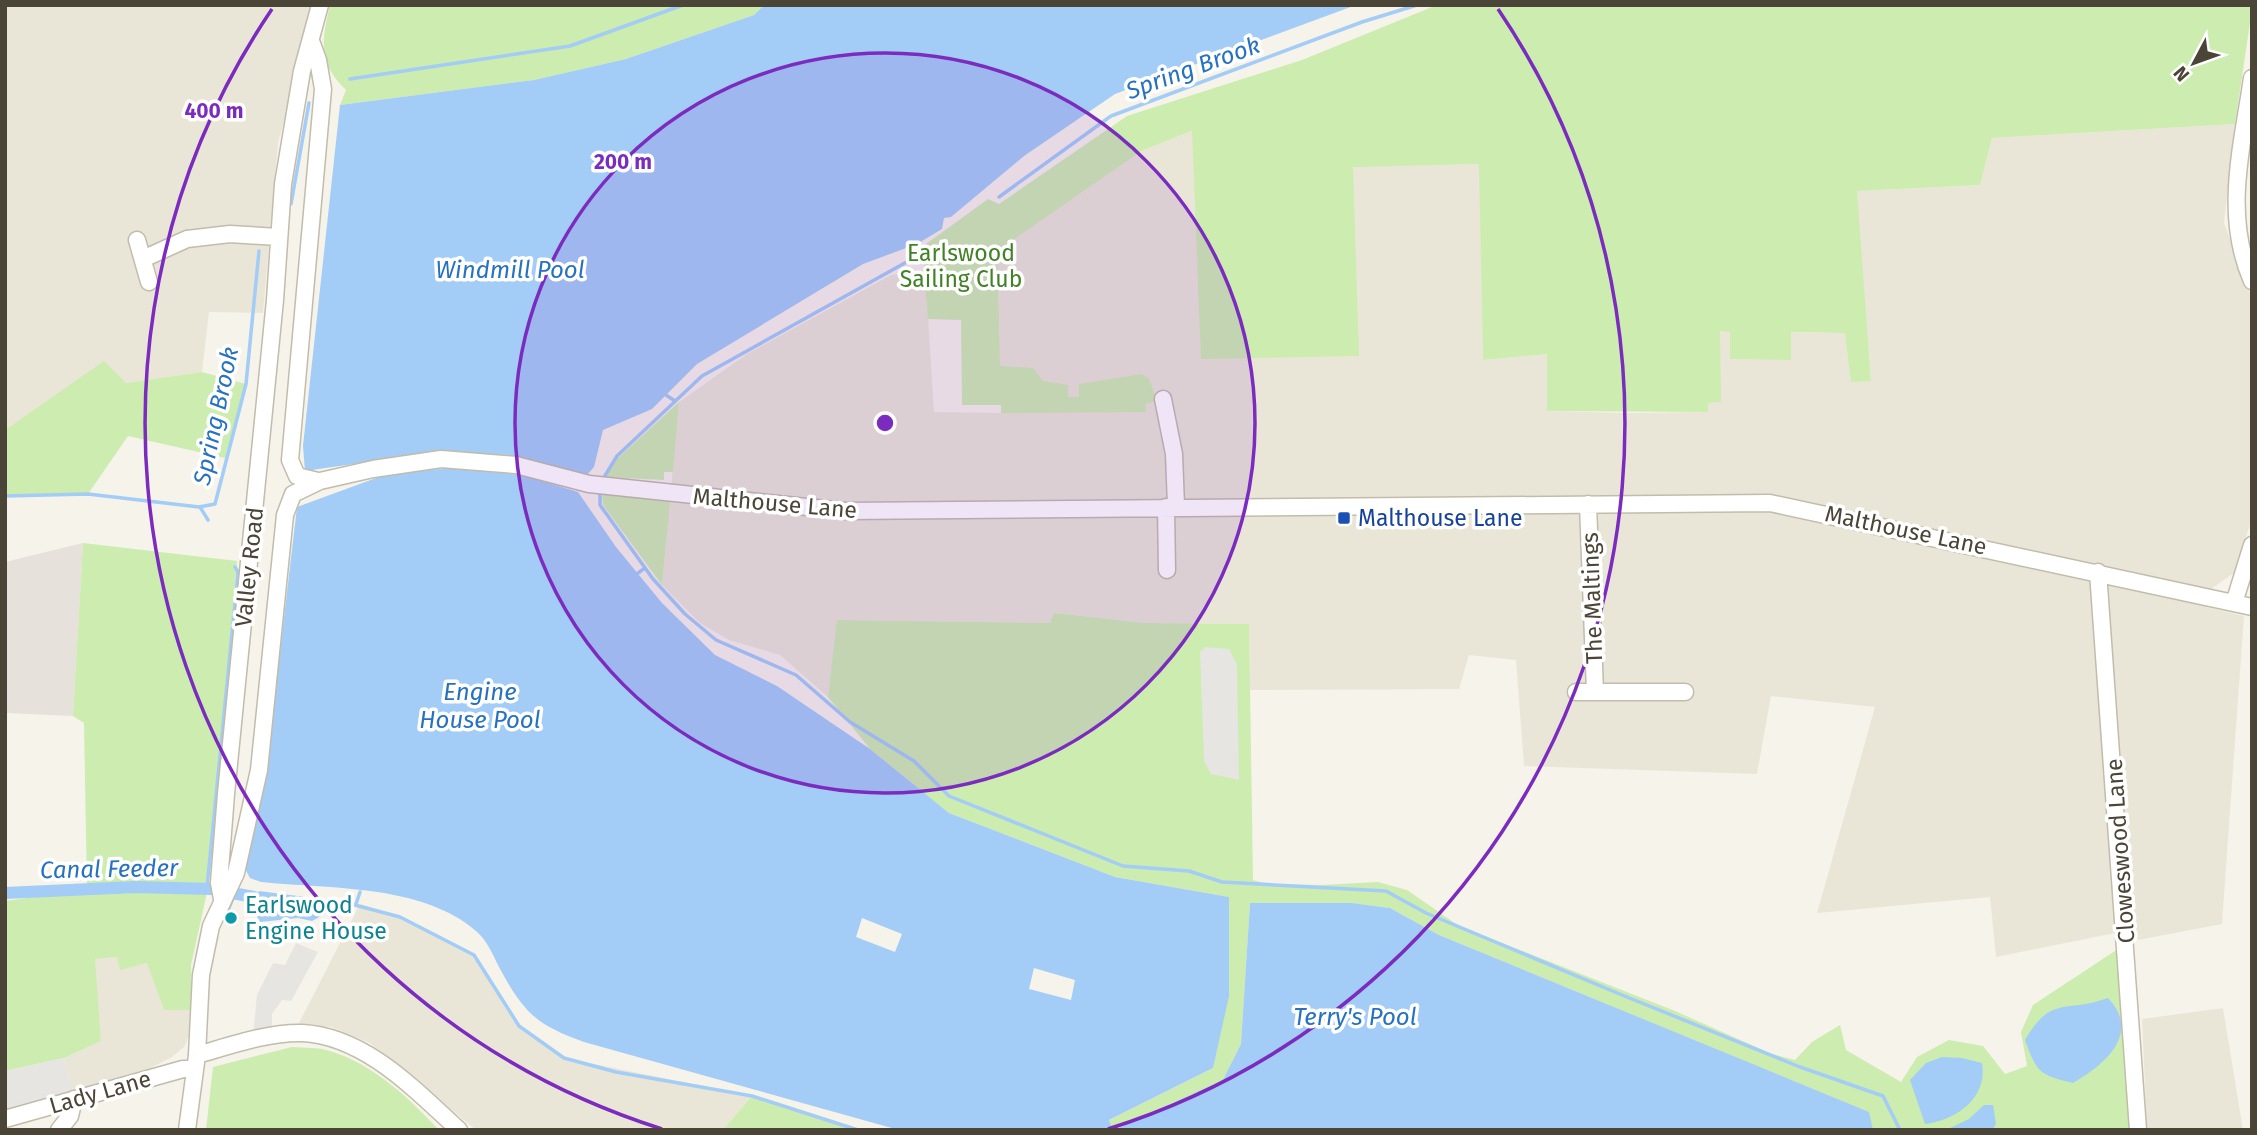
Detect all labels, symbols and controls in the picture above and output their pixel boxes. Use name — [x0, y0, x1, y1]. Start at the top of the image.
north arrow — [2159, 28, 2229, 98]
water label: Spring Brook — [1121, 31, 1264, 106]
text: N — [2169, 62, 2194, 86]
text: 400 m — [184, 98, 244, 124]
text: 200 m — [594, 149, 652, 175]
park label: Earlswood Sailing Club — [900, 239, 1022, 293]
water label: Windmill Pool — [435, 256, 585, 284]
water label: Spring Brook — [187, 344, 244, 489]
centre of rings — [873, 411, 897, 435]
street label: Malthouse Lane — [692, 482, 858, 524]
street label: Malthouse Lane — [1823, 499, 1989, 561]
place label: Malthouse Lane — [1358, 504, 1523, 532]
street label: Valley Road — [229, 506, 269, 628]
marker: Malthouse Lane — [1336, 510, 1352, 526]
street label: The Maltings — [1576, 532, 1608, 664]
water label: Engine House Pool — [419, 678, 541, 734]
street label: Cloweswood Lane — [2100, 758, 2140, 944]
water label: Canal Feeder — [40, 854, 179, 884]
place label: Earlswood Engine House — [245, 891, 387, 945]
marker: Earlswood Engine House — [223, 910, 239, 926]
water label: Terry's Pool — [1293, 1003, 1417, 1031]
street label: Lady Lane — [46, 1064, 154, 1120]

